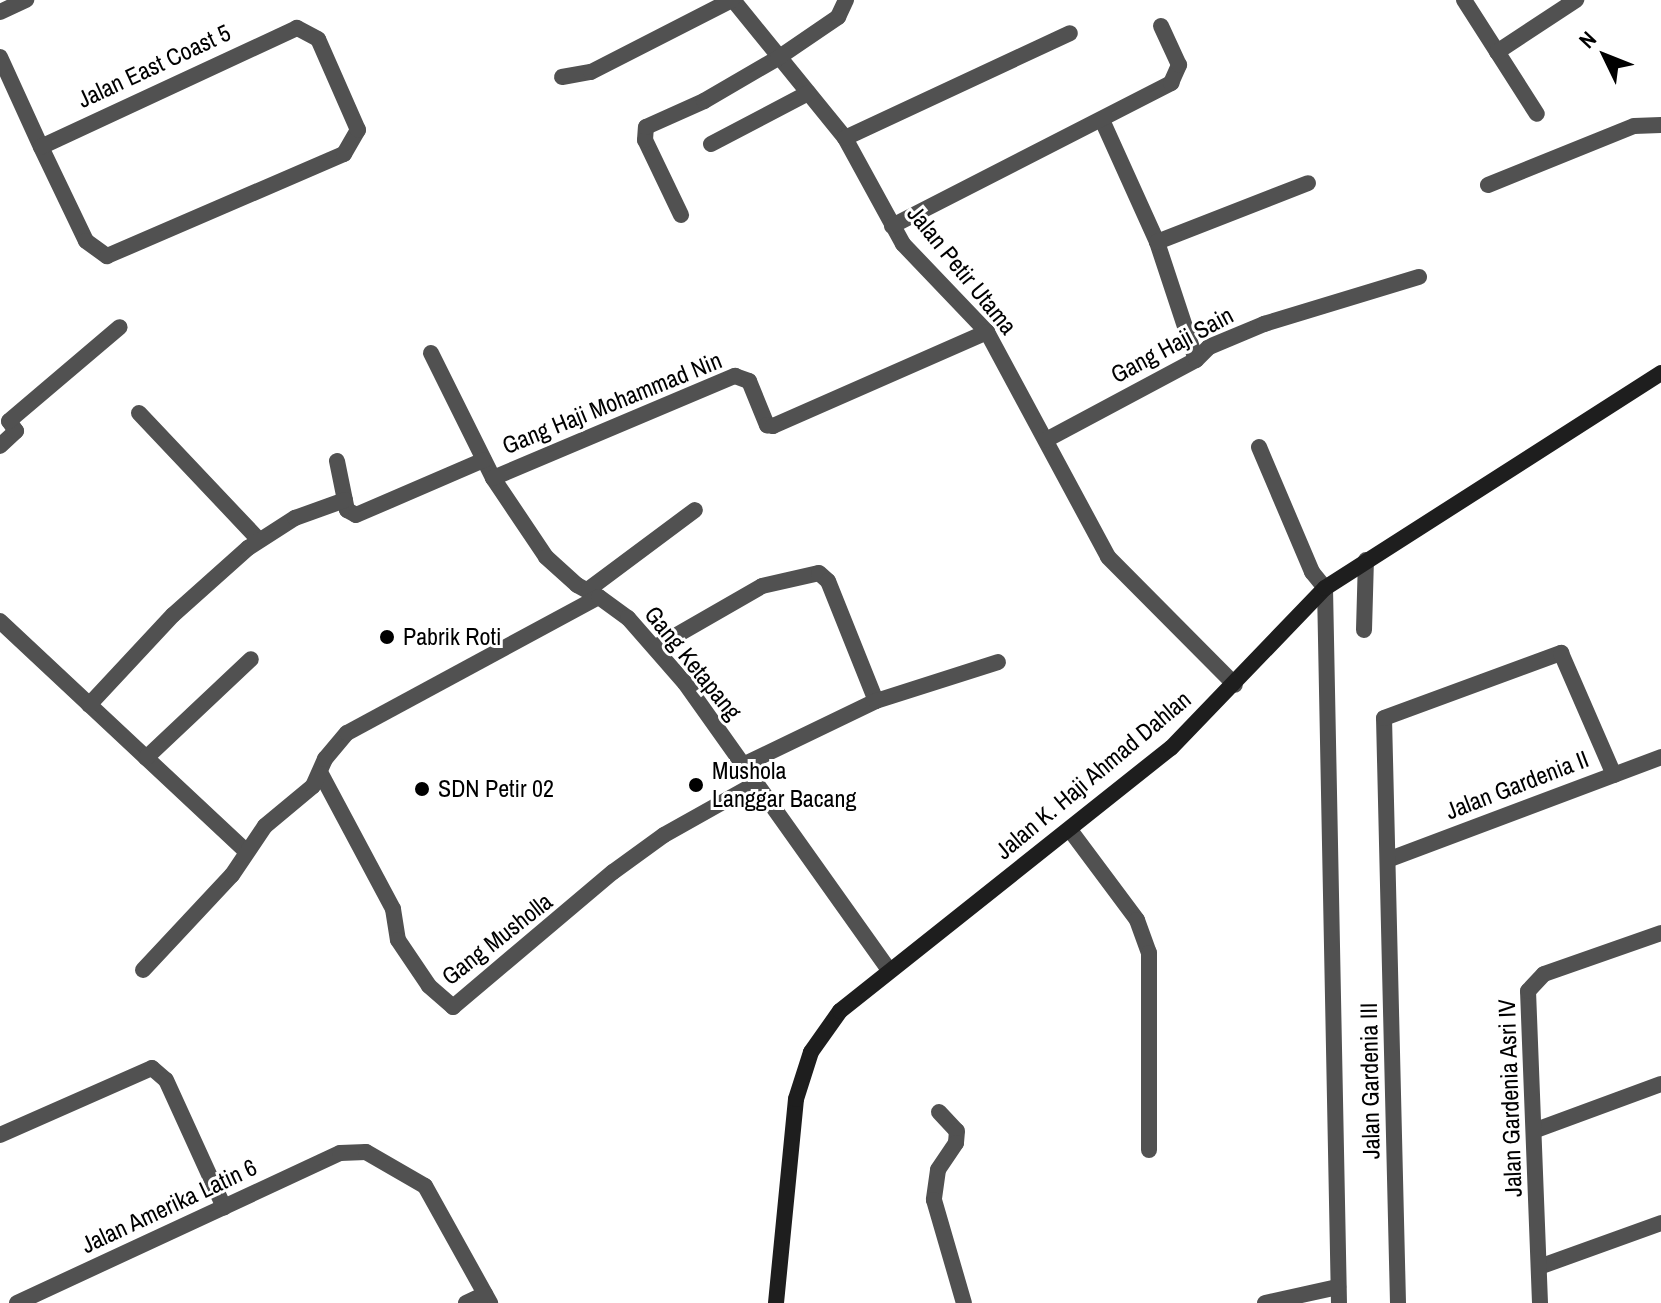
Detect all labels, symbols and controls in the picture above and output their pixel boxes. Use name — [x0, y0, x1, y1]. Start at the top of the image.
north arrow — [1565, 16, 1645, 96]
street label: Jalan East Coast 5 — [73, 18, 235, 114]
text: N — [1572, 25, 1603, 55]
street label: Jalan Petir Utama — [901, 200, 1023, 340]
street label: Gang Haji Sain — [1106, 301, 1238, 389]
street label: Gang Haji Mohammad Nin — [498, 346, 726, 460]
street label: Gang Ketapang — [638, 600, 748, 726]
place label: Pabrik Roti — [403, 623, 501, 651]
marker: Pabrik Roti — [378, 628, 396, 646]
street label: Jalan K. Haji Ahmad Dahlan — [989, 685, 1197, 865]
street label: Jalan Gardenia II — [1441, 745, 1593, 825]
place label: Mushola Langgar Bacang — [712, 757, 856, 813]
place label: SDN Petir 02 — [438, 775, 554, 803]
marker: Mushola Langgar Bacang — [687, 776, 705, 794]
marker: SDN Petir 02 — [413, 780, 431, 798]
street label: Gang Musholla — [436, 887, 558, 991]
street label: Jalan Gardenia Asri IV — [1492, 998, 1528, 1198]
street label: Jalan Gardenia III — [1354, 1003, 1386, 1159]
street label: Jalan Amerika Latin 6 — [76, 1152, 262, 1260]

